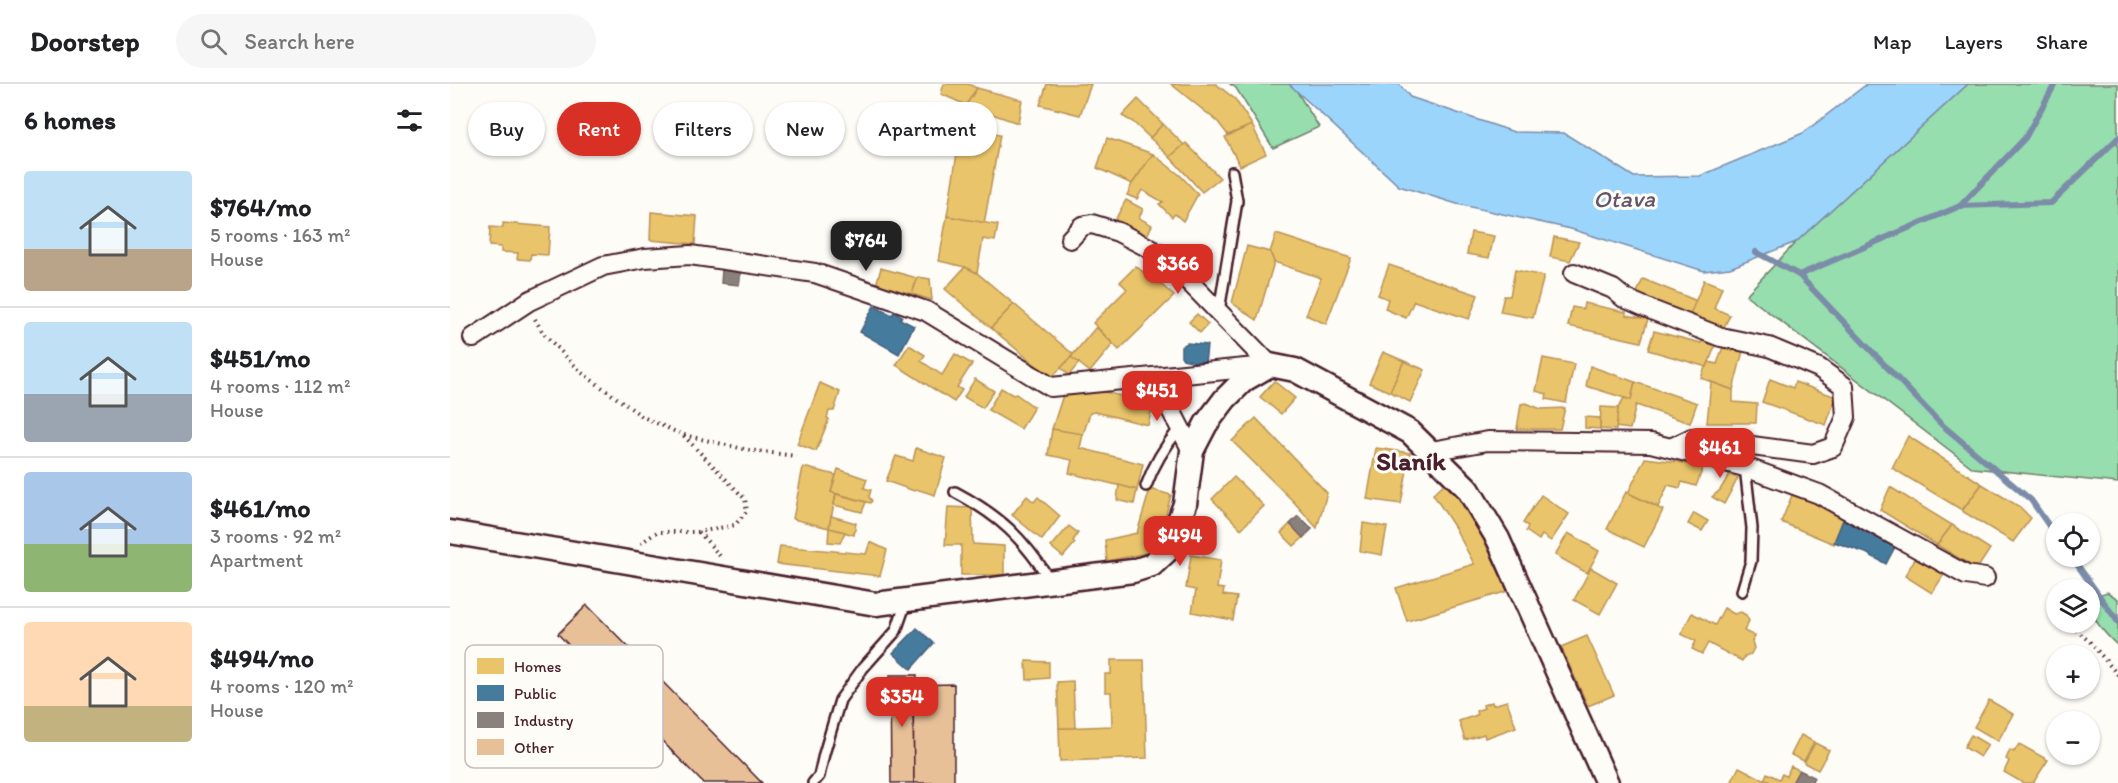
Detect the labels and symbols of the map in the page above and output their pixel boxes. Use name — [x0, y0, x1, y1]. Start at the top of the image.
water label: Otava — [1593, 183, 1656, 214]
pin: $764 — [830, 221, 902, 272]
pin: $366 — [1142, 244, 1214, 295]
pin: $451 — [1121, 371, 1193, 422]
pin: $461 — [1684, 428, 1756, 479]
district label: Slaník — [1376, 445, 1446, 477]
pin: $494 — [1144, 516, 1216, 567]
legend — [465, 645, 663, 768]
text: Homes — [514, 657, 561, 676]
pin: $354 — [866, 677, 938, 728]
text: Public — [514, 684, 556, 703]
text: Industry — [514, 711, 574, 730]
text: Other — [514, 738, 554, 757]

